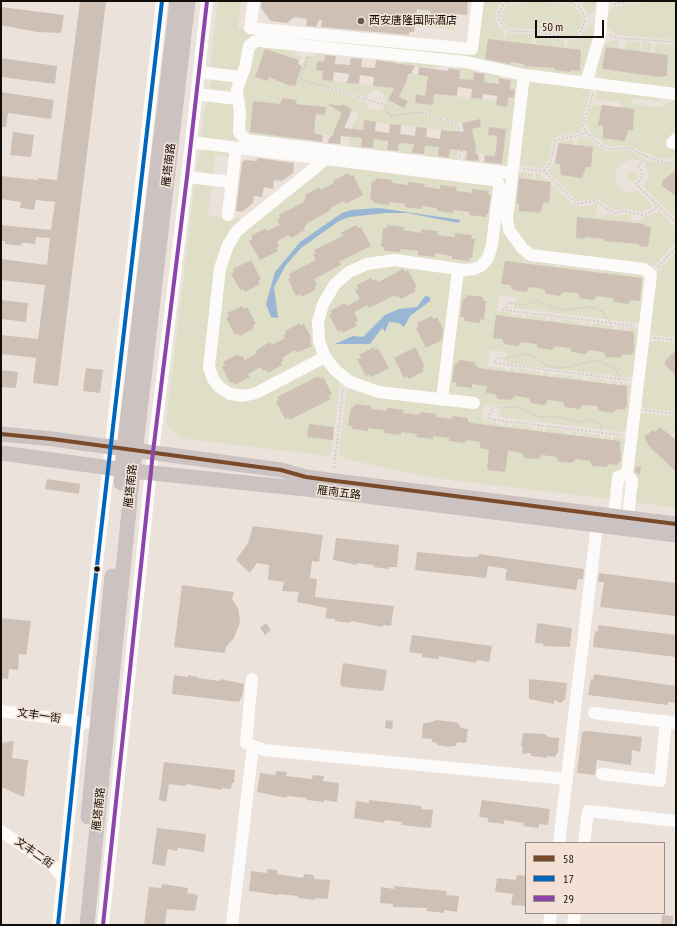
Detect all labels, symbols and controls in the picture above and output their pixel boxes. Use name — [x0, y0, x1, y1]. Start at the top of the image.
scale bar — [537, 12, 606, 38]
place label: 西安唐隆国际酒店 — [369, 14, 457, 28]
marker: 西安唐隆国际酒店 — [356, 16, 366, 26]
text: 50 m — [542, 19, 563, 34]
street label: 雁塔南路 — [160, 142, 178, 188]
street label: 雁塔南路 — [122, 463, 140, 509]
street label: 雁南五路 — [316, 484, 362, 502]
unlabelled marker — [92, 564, 102, 574]
street label: 文丰一街 — [16, 706, 62, 726]
street label: 雁塔南路 — [90, 786, 108, 832]
street label: 文丰二街 — [12, 835, 56, 871]
legend — [525, 842, 665, 914]
text: 58 — [563, 851, 574, 866]
text: 17 — [563, 871, 574, 886]
text: 29 — [563, 891, 574, 906]

